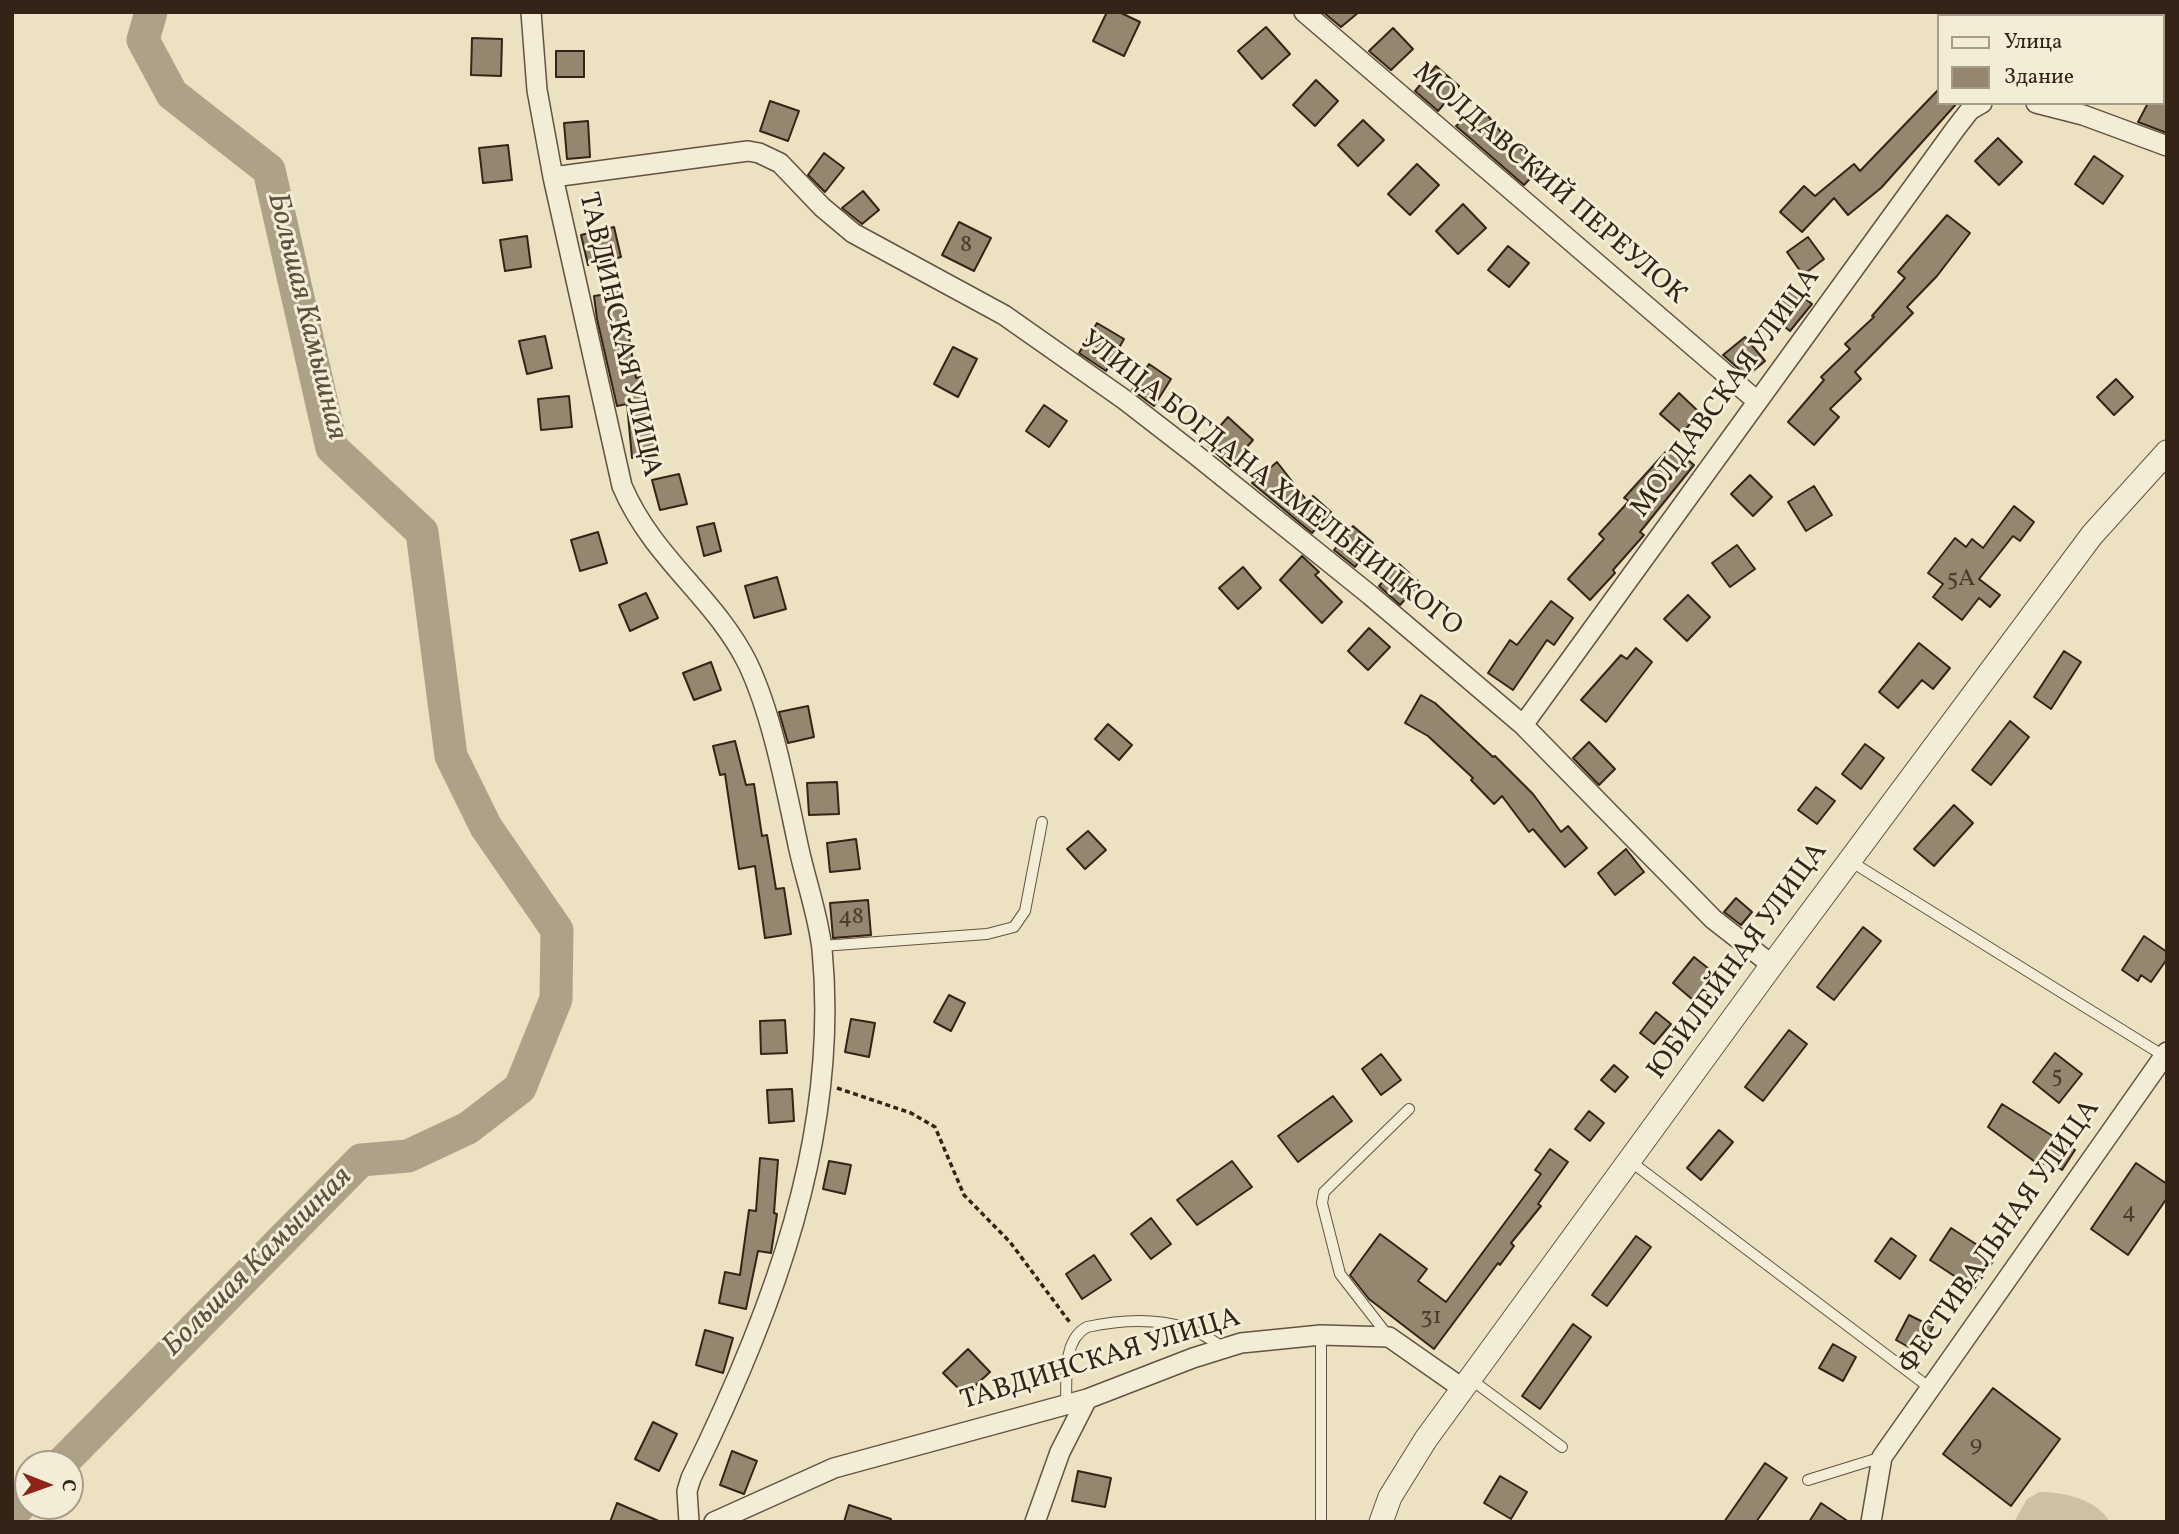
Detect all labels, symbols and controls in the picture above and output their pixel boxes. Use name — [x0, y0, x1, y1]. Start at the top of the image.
legend — [1938, 14, 2165, 105]
text: Улица — [2004, 28, 2062, 57]
street label: МОЛДАВСКИЙ ПЕРЕУЛОК — [1404, 57, 1692, 313]
text: Здание — [2004, 63, 2074, 92]
water label: Большая Камышная — [257, 190, 353, 444]
street label: ТАВДИНСКАЯ УЛИЦА — [569, 190, 667, 480]
house number: 8 — [960, 233, 972, 261]
street label: МОЛДАВСКАЯ УЛИЦА — [1625, 263, 1829, 525]
street label: УЛИЦА БОГДАНА ХМЕЛЬНИЦКОГО — [1072, 325, 1468, 645]
house number: 5А — [1947, 567, 1975, 595]
street label: ЮБИЛЕЙНАЯ УЛИЦА — [1642, 837, 1836, 1087]
house number: 48 — [838, 905, 864, 933]
house number: 5 — [2051, 1064, 2063, 1092]
street label: ФЕСТИВАЛЬНАЯ УЛИЦА — [1893, 1094, 2109, 1382]
water label: Большая Камышная — [157, 1161, 361, 1365]
house number: 4 — [2122, 1200, 2136, 1228]
street label: ТАВДИНСКАЯ УЛИЦА — [957, 1302, 1245, 1420]
house number: 31 — [1420, 1305, 1442, 1333]
house number: 9 — [1970, 1433, 1982, 1461]
north arrow — [14, 1450, 84, 1520]
text: С — [55, 1479, 81, 1492]

